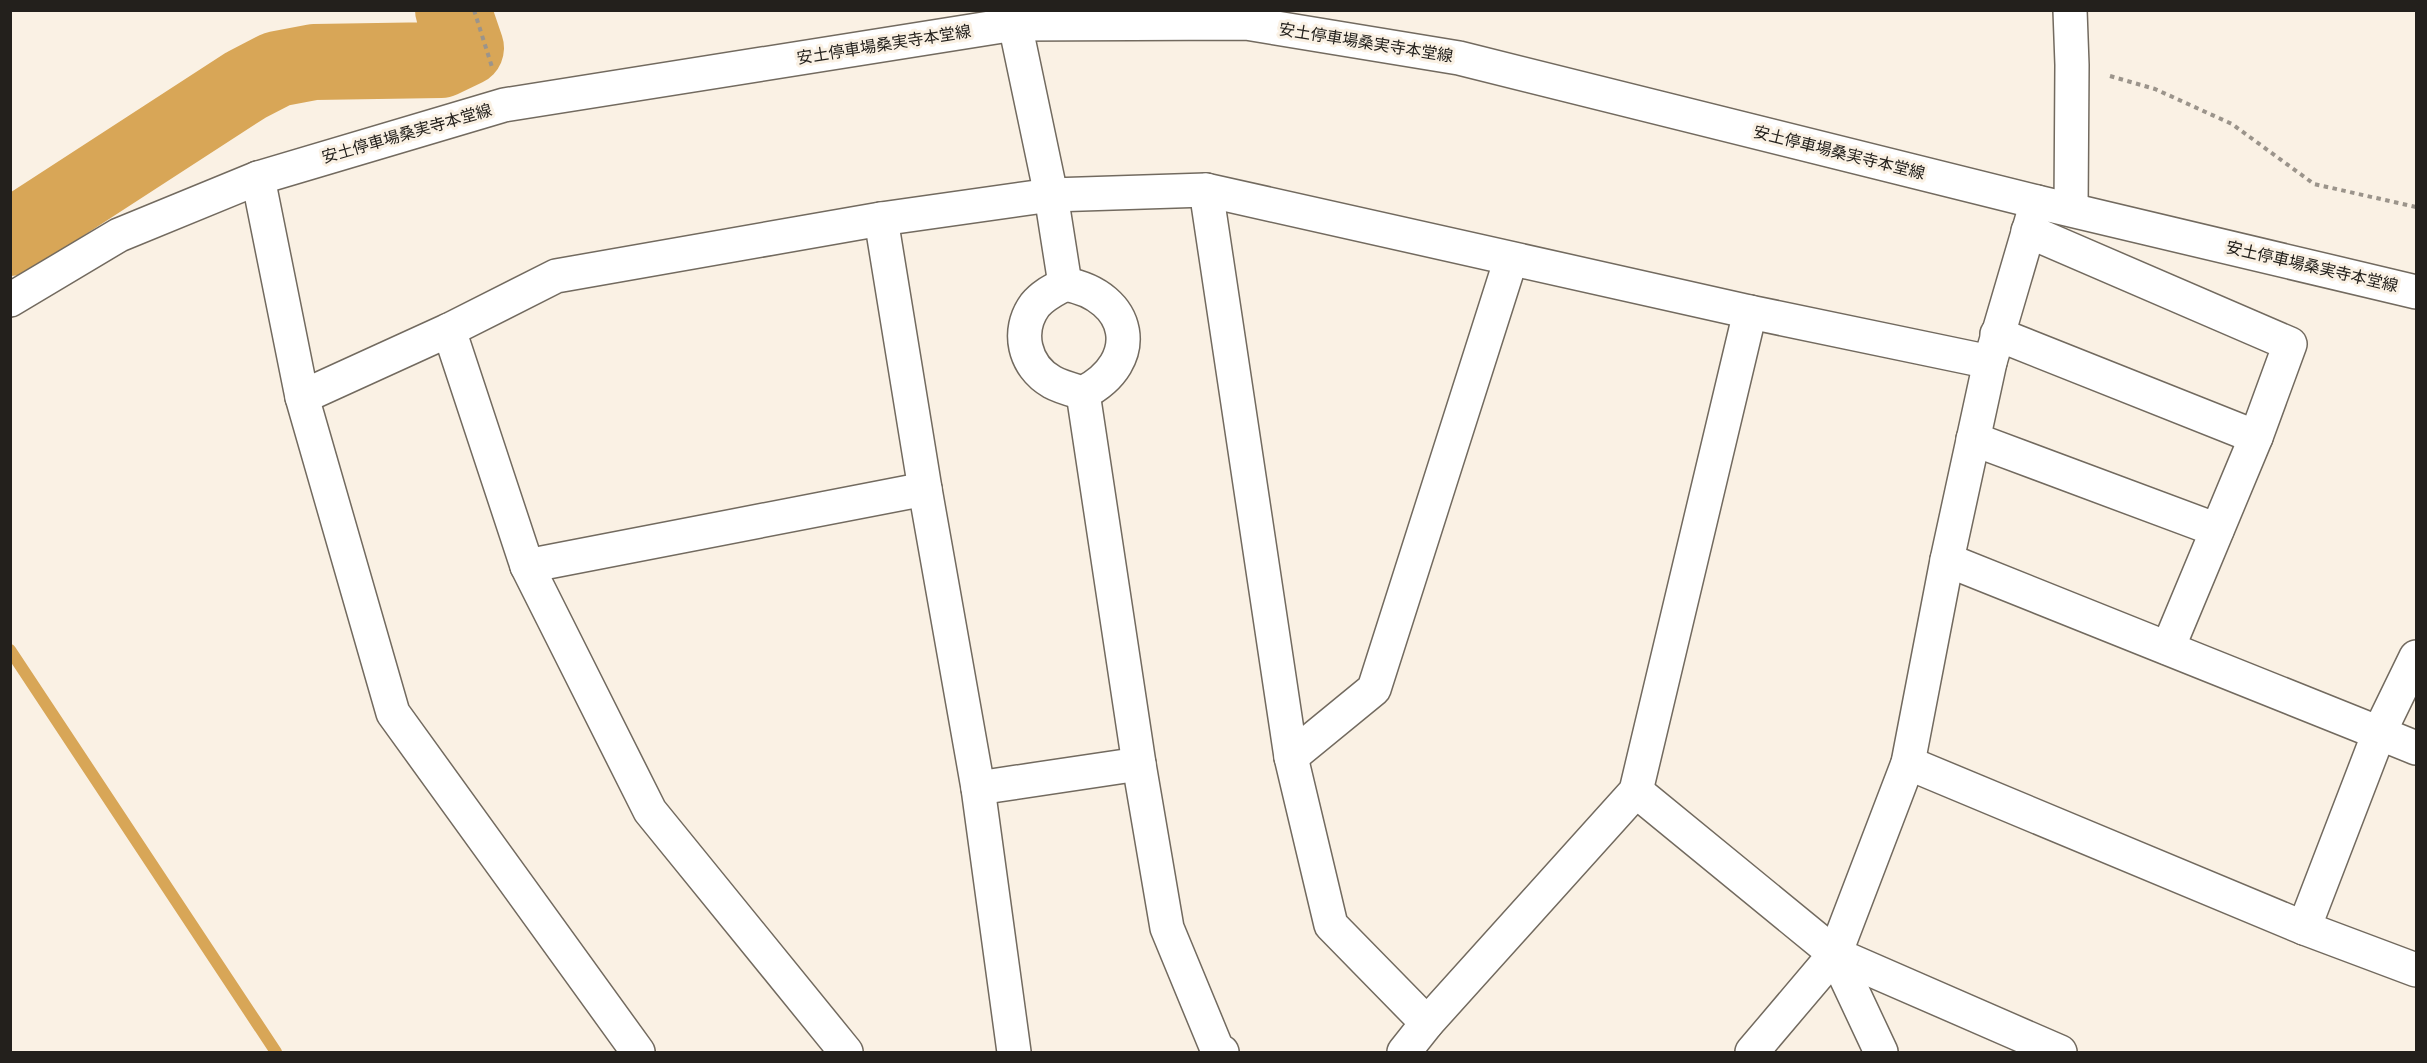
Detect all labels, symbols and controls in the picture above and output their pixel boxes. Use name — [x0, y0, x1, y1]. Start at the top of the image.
street label: 安土停車場桑実寺本堂線 — [1278, 19, 1454, 67]
street label: 安土停車場桑実寺本堂線 — [796, 21, 972, 69]
street label: 安土停車場桑実寺本堂線 — [320, 100, 494, 168]
street label: 安土停車場桑実寺本堂線 — [1751, 122, 1927, 184]
street label: 安土停車場桑実寺本堂線 — [2224, 237, 2400, 297]

